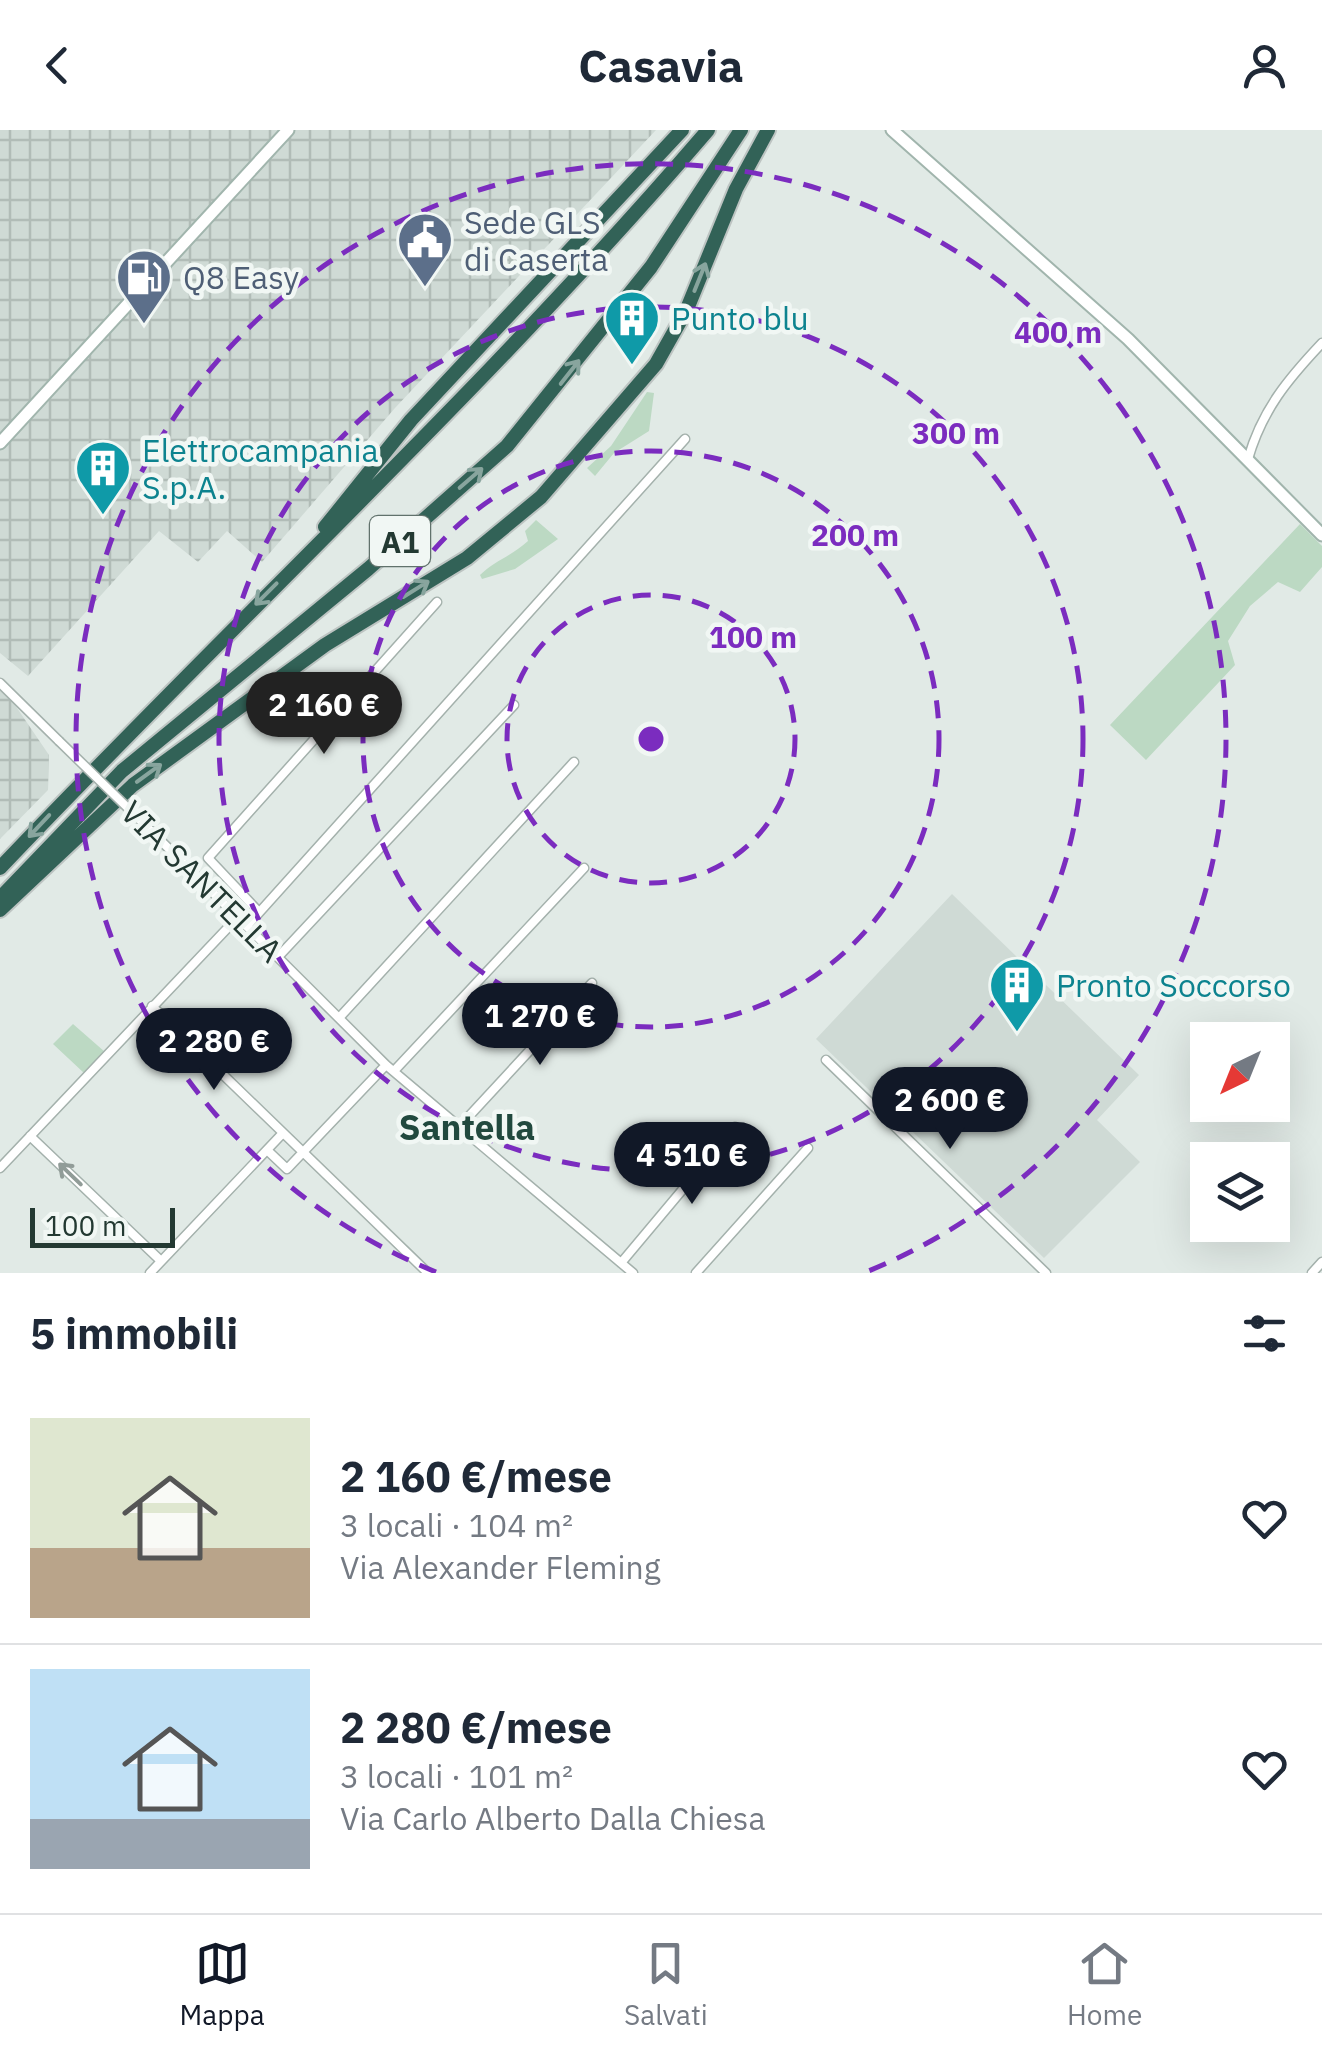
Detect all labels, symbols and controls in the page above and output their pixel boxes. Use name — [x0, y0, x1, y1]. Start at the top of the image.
text: Casavia — [578, 36, 744, 94]
icon: back — [30, 38, 85, 93]
icon: person — [1237, 38, 1292, 93]
place label: Sede GLS di Caserta — [464, 201, 608, 280]
public building icon: Sede GLS di Caserta — [395, 210, 455, 289]
fuel station icon: Q8 Easy — [114, 247, 174, 326]
place label: Q8 Easy — [183, 256, 299, 298]
one-way arrow — [693, 262, 711, 292]
building icon: Punto blu — [602, 288, 662, 367]
place label: Punto blu — [671, 297, 809, 339]
text: 400 m — [1014, 312, 1102, 351]
one-way arrow — [559, 359, 580, 386]
text: 300 m — [912, 413, 1000, 452]
place label: Elettrocampania S.p.A. — [142, 429, 379, 508]
building icon: Elettrocampania S.p.A. — [73, 438, 133, 517]
one-way arrow — [458, 467, 483, 490]
text: 200 m — [811, 515, 899, 554]
road number: A1 — [370, 516, 430, 566]
one-way arrow — [402, 579, 430, 600]
one-way arrow — [255, 581, 279, 605]
text: 100 m — [709, 617, 797, 656]
pin: 2 160 € — [232, 672, 416, 757]
text: 2 160 € — [268, 683, 380, 725]
centre of rings — [633, 721, 669, 757]
one-way arrow — [134, 763, 162, 784]
street label: VIA SANTELLA — [112, 791, 292, 971]
one-way arrow — [28, 814, 52, 838]
building icon: Pronto Soccorso — [987, 955, 1047, 1034]
place label: Pronto Soccorso — [1056, 964, 1291, 1006]
pin: 1 270 € — [448, 983, 632, 1068]
text: 1 270 € — [484, 994, 596, 1036]
pin: 2 280 € — [122, 1008, 306, 1093]
text: 2 280 € — [158, 1019, 270, 1061]
north arrow — [1190, 1022, 1290, 1122]
map controls — [1190, 1022, 1290, 1242]
pin: 2 600 € — [858, 1067, 1042, 1152]
text: 2 600 € — [894, 1078, 1006, 1120]
district label: Santella — [399, 1104, 535, 1150]
pin: 4 510 € — [600, 1122, 784, 1207]
text: 4 510 € — [636, 1133, 748, 1175]
button: layers — [1190, 1142, 1290, 1242]
one-way arrow — [59, 1163, 83, 1187]
scale bar — [30, 1203, 175, 1248]
text: 100 m — [45, 1207, 126, 1244]
text: 5 immobili — [30, 1306, 238, 1361]
icon: filters — [1237, 1306, 1292, 1361]
text: 2 160 €/mese — [340, 1449, 612, 1504]
icon: home — [110, 1458, 230, 1578]
icon: heart — [1237, 1491, 1292, 1546]
text: 3 locali · 104 m² — [340, 1504, 573, 1546]
text: Via Alexander Fleming — [340, 1546, 661, 1588]
text: 2 280 €/mese — [340, 1700, 612, 1755]
icon: home — [110, 1709, 230, 1829]
icon: heart — [1237, 1742, 1292, 1797]
text: 3 locali · 101 m² — [340, 1755, 573, 1797]
text: Via Carlo Alberto Dalla Chiesa — [340, 1797, 766, 1839]
tab: Mappa — [180, 1936, 265, 2033]
tab: Salvati — [624, 1936, 708, 2033]
tab: Home — [1067, 1936, 1142, 2033]

